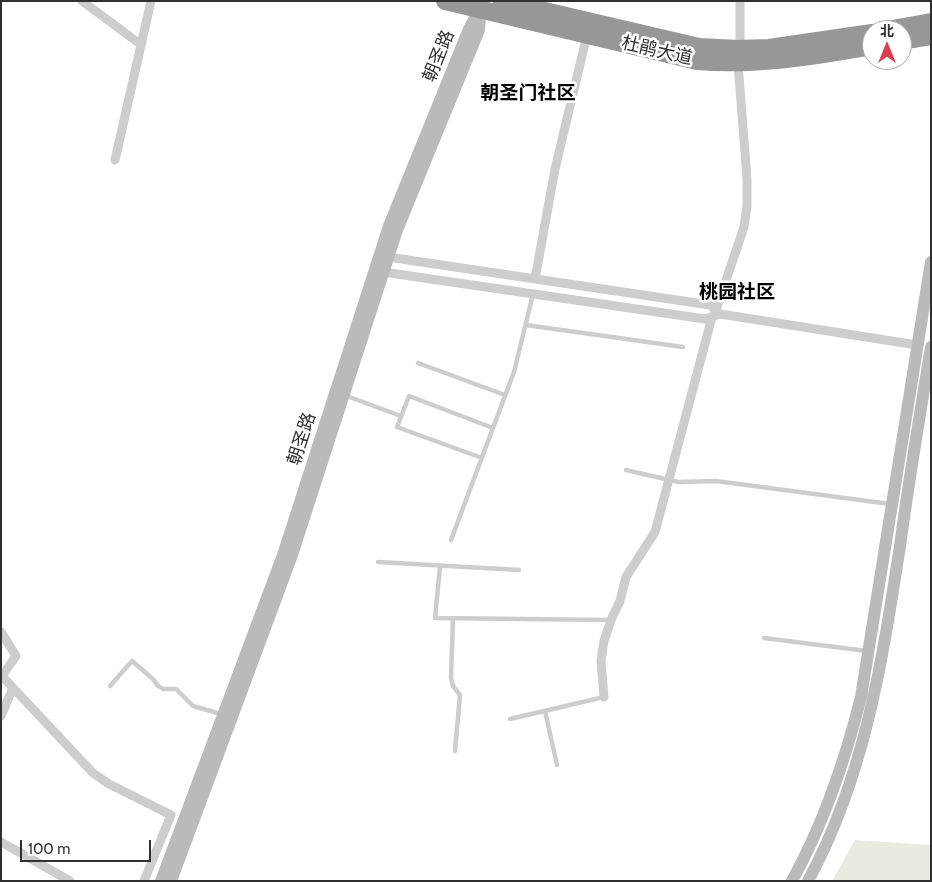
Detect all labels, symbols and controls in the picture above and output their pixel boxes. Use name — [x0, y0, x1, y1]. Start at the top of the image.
north arrow — [862, 20, 912, 70]
text: 北 — [880, 22, 894, 40]
street label: 朝圣路 — [419, 27, 459, 85]
street label: 杜鹃大道 — [619, 32, 695, 70]
district label: 朝圣门社区 — [481, 82, 575, 104]
district label: 桃园社区 — [699, 281, 775, 303]
street label: 朝圣路 — [283, 410, 321, 468]
scale bar — [22, 830, 154, 862]
text: 100 m — [28, 840, 70, 858]

